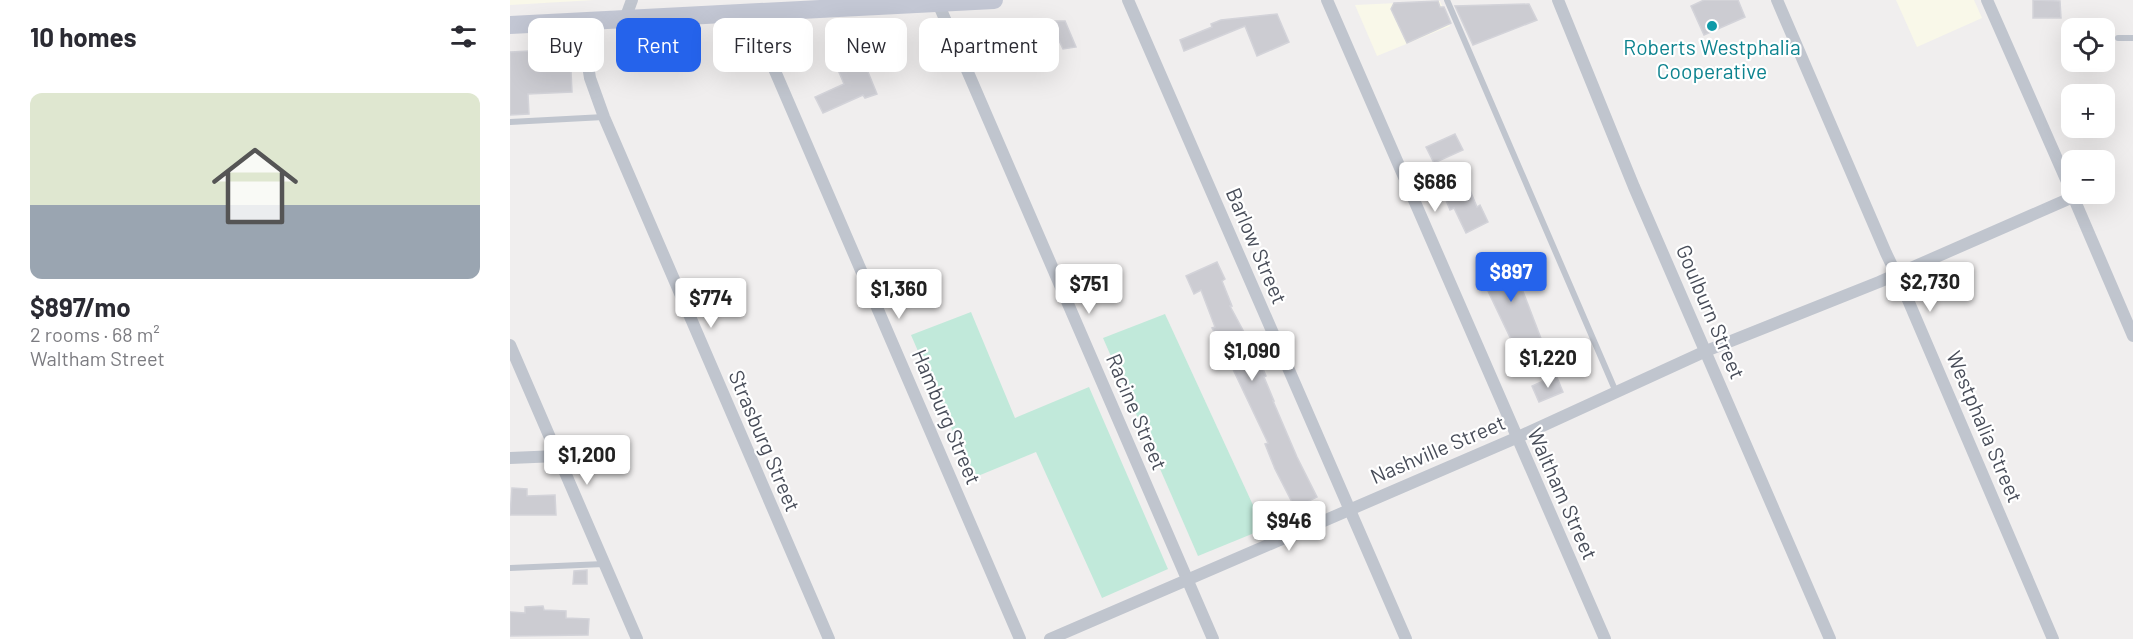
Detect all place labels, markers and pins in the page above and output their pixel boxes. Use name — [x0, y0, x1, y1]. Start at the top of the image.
marker: Roberts Westphalia Cooperative — [1705, 19, 1719, 33]
place label: Roberts Westphalia Cooperative — [1623, 34, 1801, 83]
pin: $686 — [1399, 162, 1471, 213]
pin: $897 — [1475, 252, 1547, 303]
pin: $2,730 — [1881, 262, 1979, 313]
pin: $751 — [1053, 264, 1125, 315]
pin: $1,360 — [850, 269, 948, 320]
pin: $774 — [675, 278, 747, 329]
pin: $1,090 — [1203, 331, 1301, 382]
pin: $1,220 — [1499, 338, 1597, 389]
pin: $1,200 — [538, 435, 636, 486]
pin: $946 — [1253, 501, 1325, 552]

